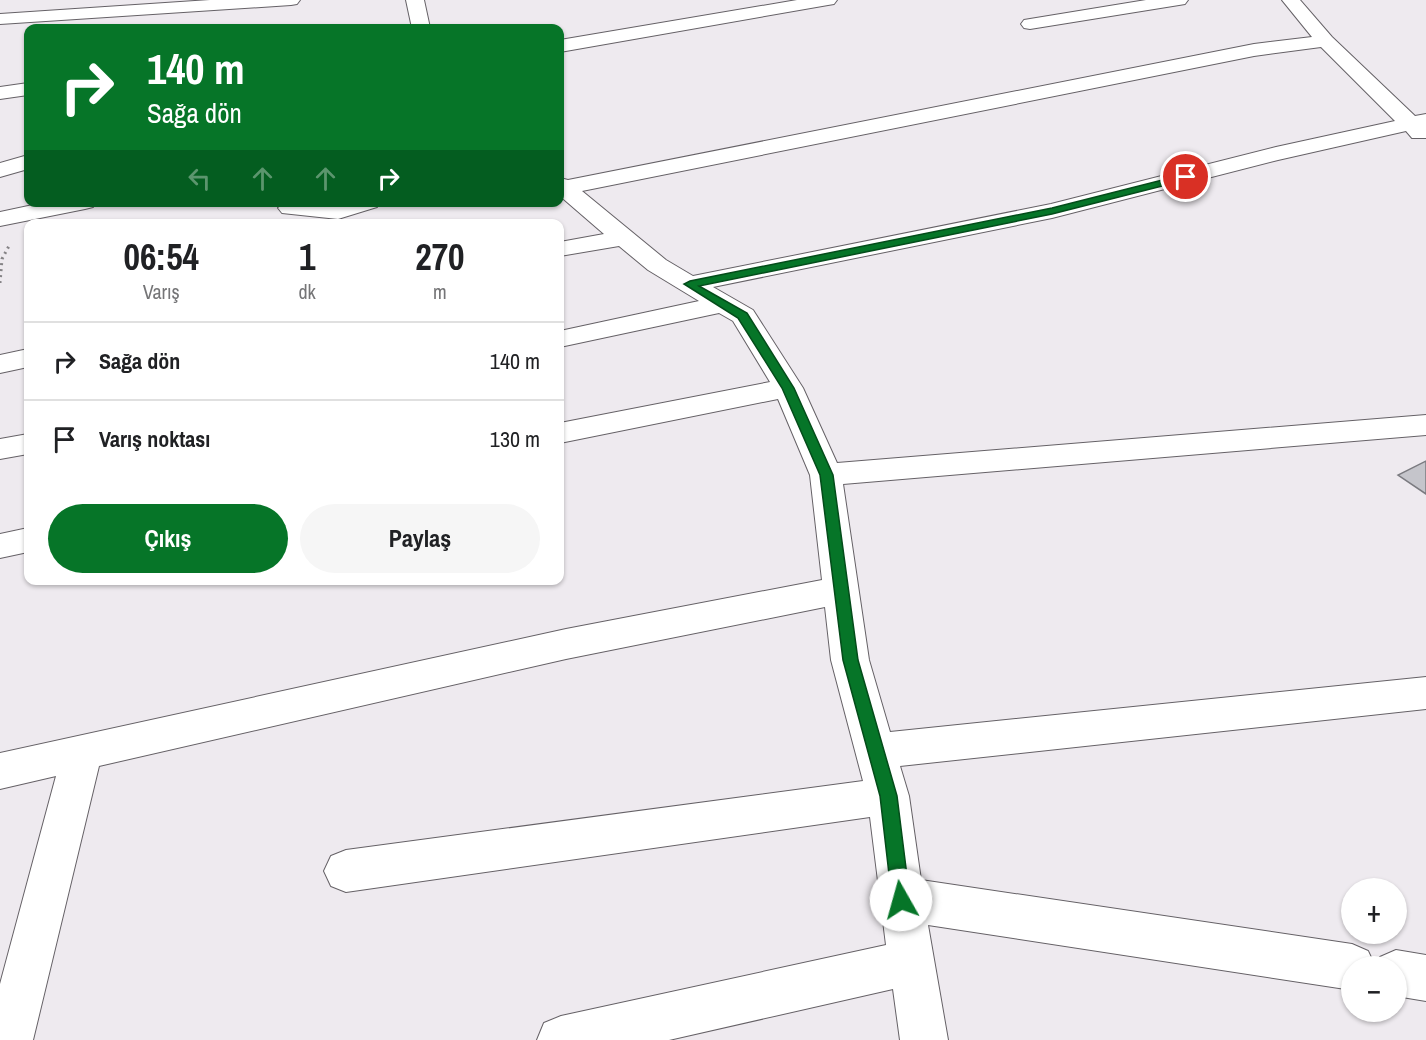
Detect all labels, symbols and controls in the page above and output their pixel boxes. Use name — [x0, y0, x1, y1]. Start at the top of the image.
text: 140 m — [147, 41, 245, 97]
icon: right — [48, 48, 126, 126]
text: Sağa dön — [147, 95, 242, 131]
pin — [1160, 151, 1211, 202]
icon: arrive — [1169, 160, 1202, 193]
icon: left — [183, 162, 216, 195]
icon: ahead — [246, 162, 279, 195]
icon: ahead — [309, 162, 342, 195]
icon: right — [372, 162, 405, 195]
text: 06:54 — [123, 233, 199, 281]
text: 1 — [299, 233, 315, 281]
text: 270 — [415, 233, 464, 281]
text: Varış — [143, 278, 180, 305]
text: dk — [298, 278, 316, 305]
text: m — [433, 278, 447, 305]
icon: right — [48, 345, 81, 378]
text: Sağa dön — [99, 346, 180, 376]
text: 140 m — [490, 346, 540, 376]
icon: arrive — [48, 423, 81, 456]
text: Varış noktası — [99, 424, 210, 454]
text: 130 m — [490, 424, 540, 454]
button: Çıkış — [48, 504, 288, 573]
button: Paylaş — [300, 504, 540, 573]
position arrow — [869, 868, 933, 932]
map controls — [1341, 878, 1407, 1022]
button: + — [1341, 878, 1407, 944]
button: − — [1341, 956, 1407, 1022]

